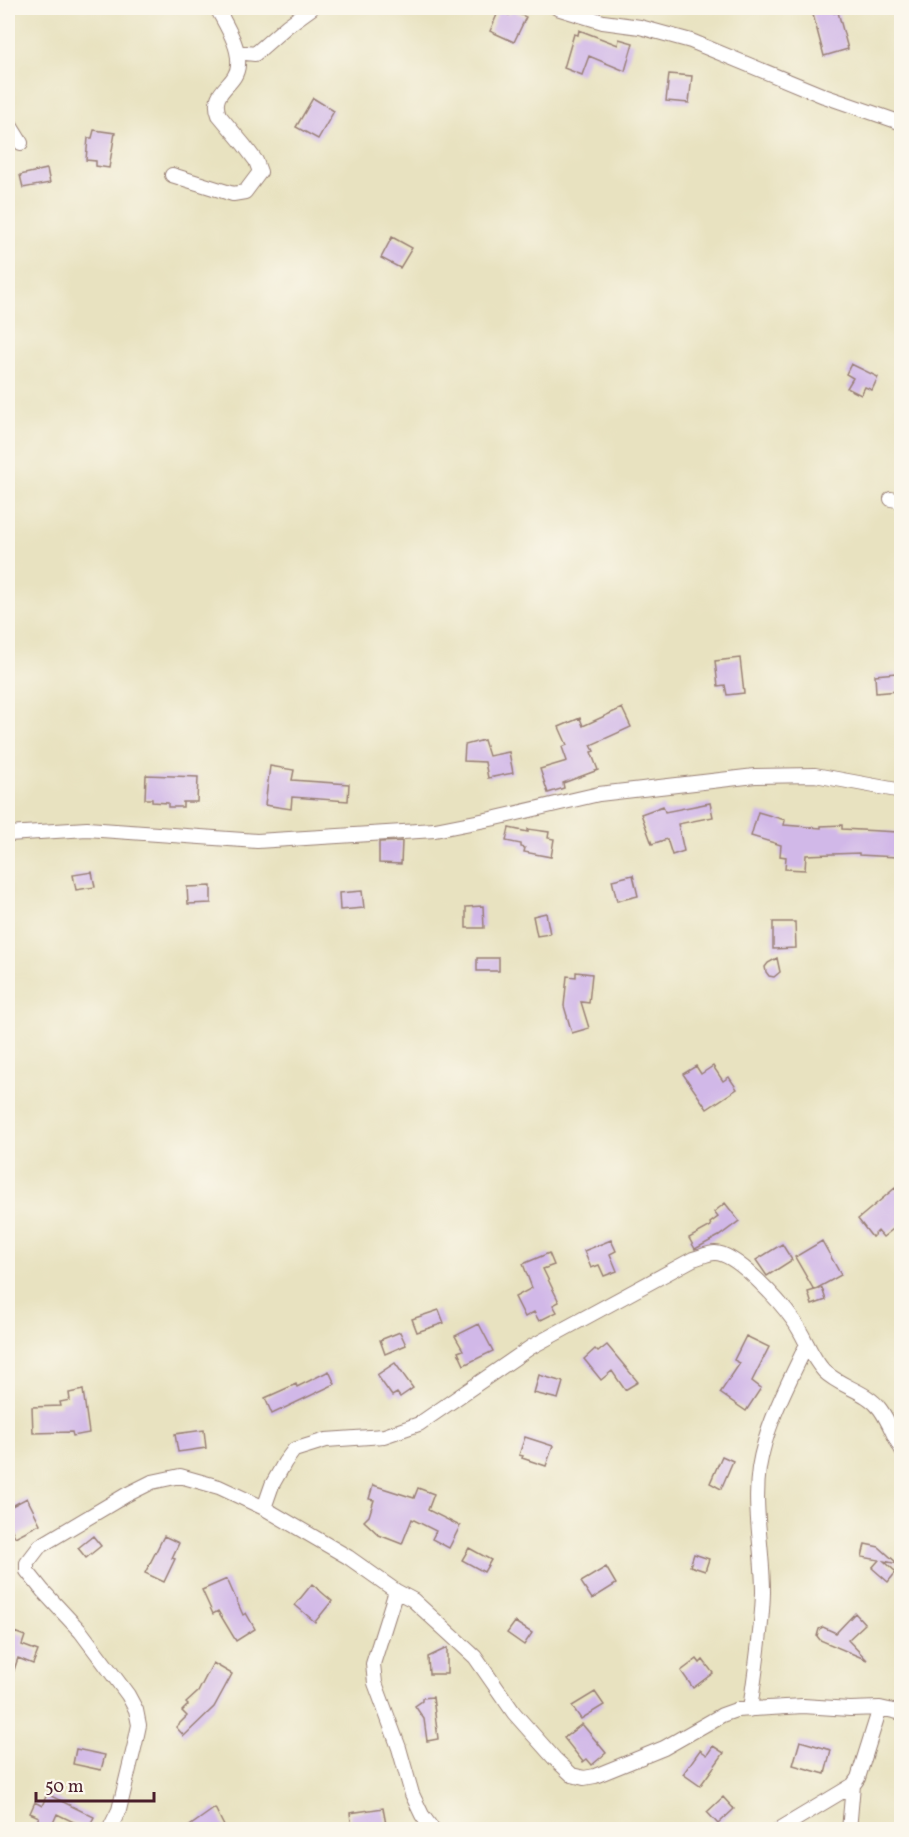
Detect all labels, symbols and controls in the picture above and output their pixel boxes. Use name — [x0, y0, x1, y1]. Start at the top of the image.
scale bar — [36, 1765, 154, 1803]
text: 50 m — [45, 1775, 84, 1800]

